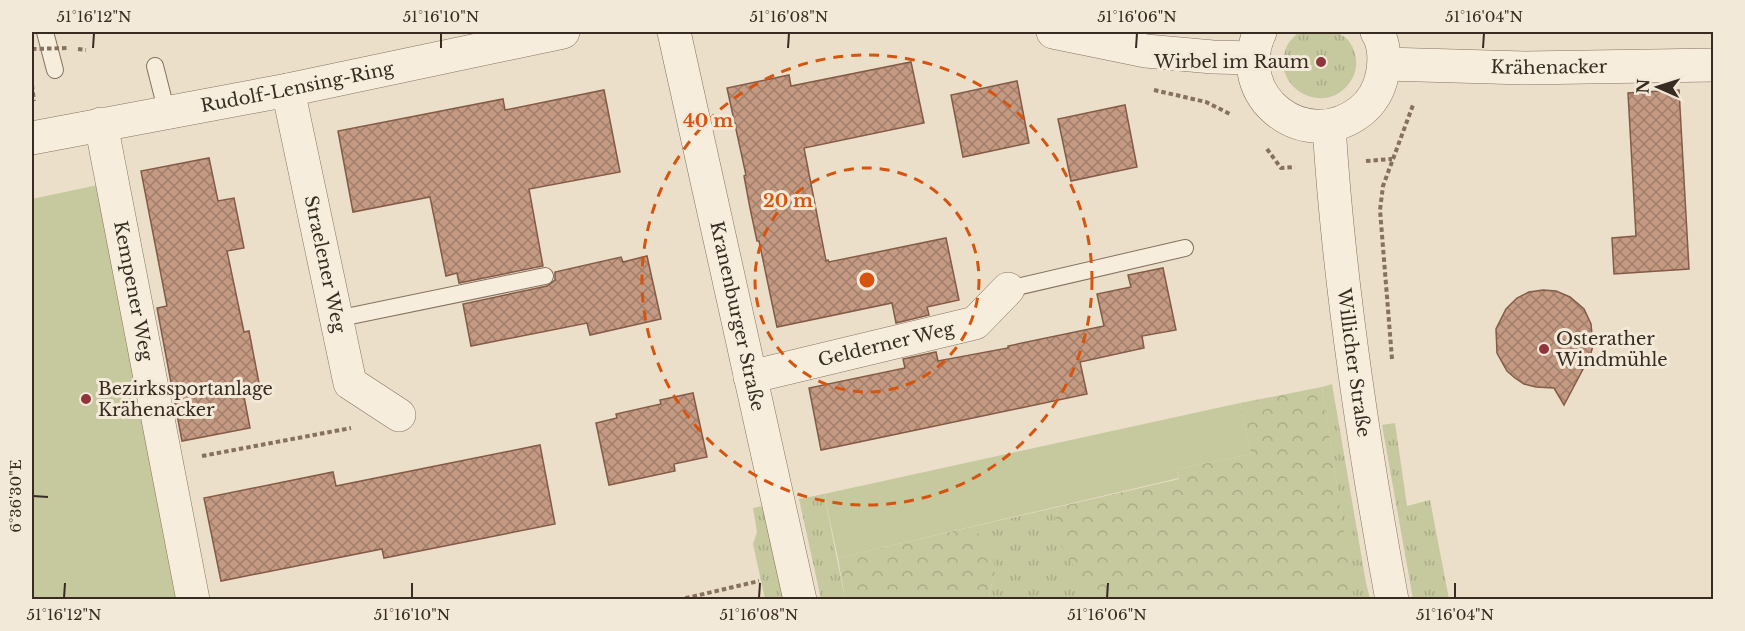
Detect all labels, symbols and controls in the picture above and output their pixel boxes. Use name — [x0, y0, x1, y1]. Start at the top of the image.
text: 51°16'12"N — [57, 7, 131, 26]
text: 51°16'10"N — [403, 7, 479, 26]
text: 51°16'08"N — [750, 7, 828, 26]
text: 51°16'06"N — [1097, 7, 1177, 26]
text: 51°16'04"N — [1445, 7, 1523, 26]
place label: Wirbel im Raum — [1153, 51, 1309, 73]
marker: Wirbel im Raum — [1314, 55, 1328, 69]
street label: Krähenacker — [1490, 56, 1608, 79]
street label: Rudolf-Lensing-Ring — [199, 57, 396, 117]
north arrow — [1628, 57, 1688, 117]
text: N — [1633, 78, 1653, 94]
text: 40 m — [683, 110, 733, 132]
text: 20 m — [763, 190, 813, 212]
street label: Straelener Weg — [300, 194, 350, 335]
street label: Kempener Weg — [109, 219, 158, 363]
street label: Kranenburger Straße — [705, 219, 769, 413]
centre of rings — [857, 270, 877, 290]
street label: Willicher Straße — [1333, 286, 1375, 439]
street label: Gelderner Weg — [816, 317, 957, 371]
place label: Osterather Windmühle — [1555, 328, 1668, 371]
marker: Osterather Windmühle — [1537, 342, 1551, 356]
place label: Bezirkssportanlage Krähenacker — [98, 378, 273, 421]
marker: Bezirkssportanlage Krähenacker — [79, 392, 93, 406]
text: 6°36'30"E — [6, 459, 25, 533]
text: 51°16'12"N — [27, 605, 101, 624]
text: 51°16'10"N — [374, 605, 450, 624]
text: 51°16'08"N — [720, 605, 798, 624]
text: 51°16'06"N — [1067, 605, 1147, 624]
text: 51°16'04"N — [1416, 605, 1494, 624]

